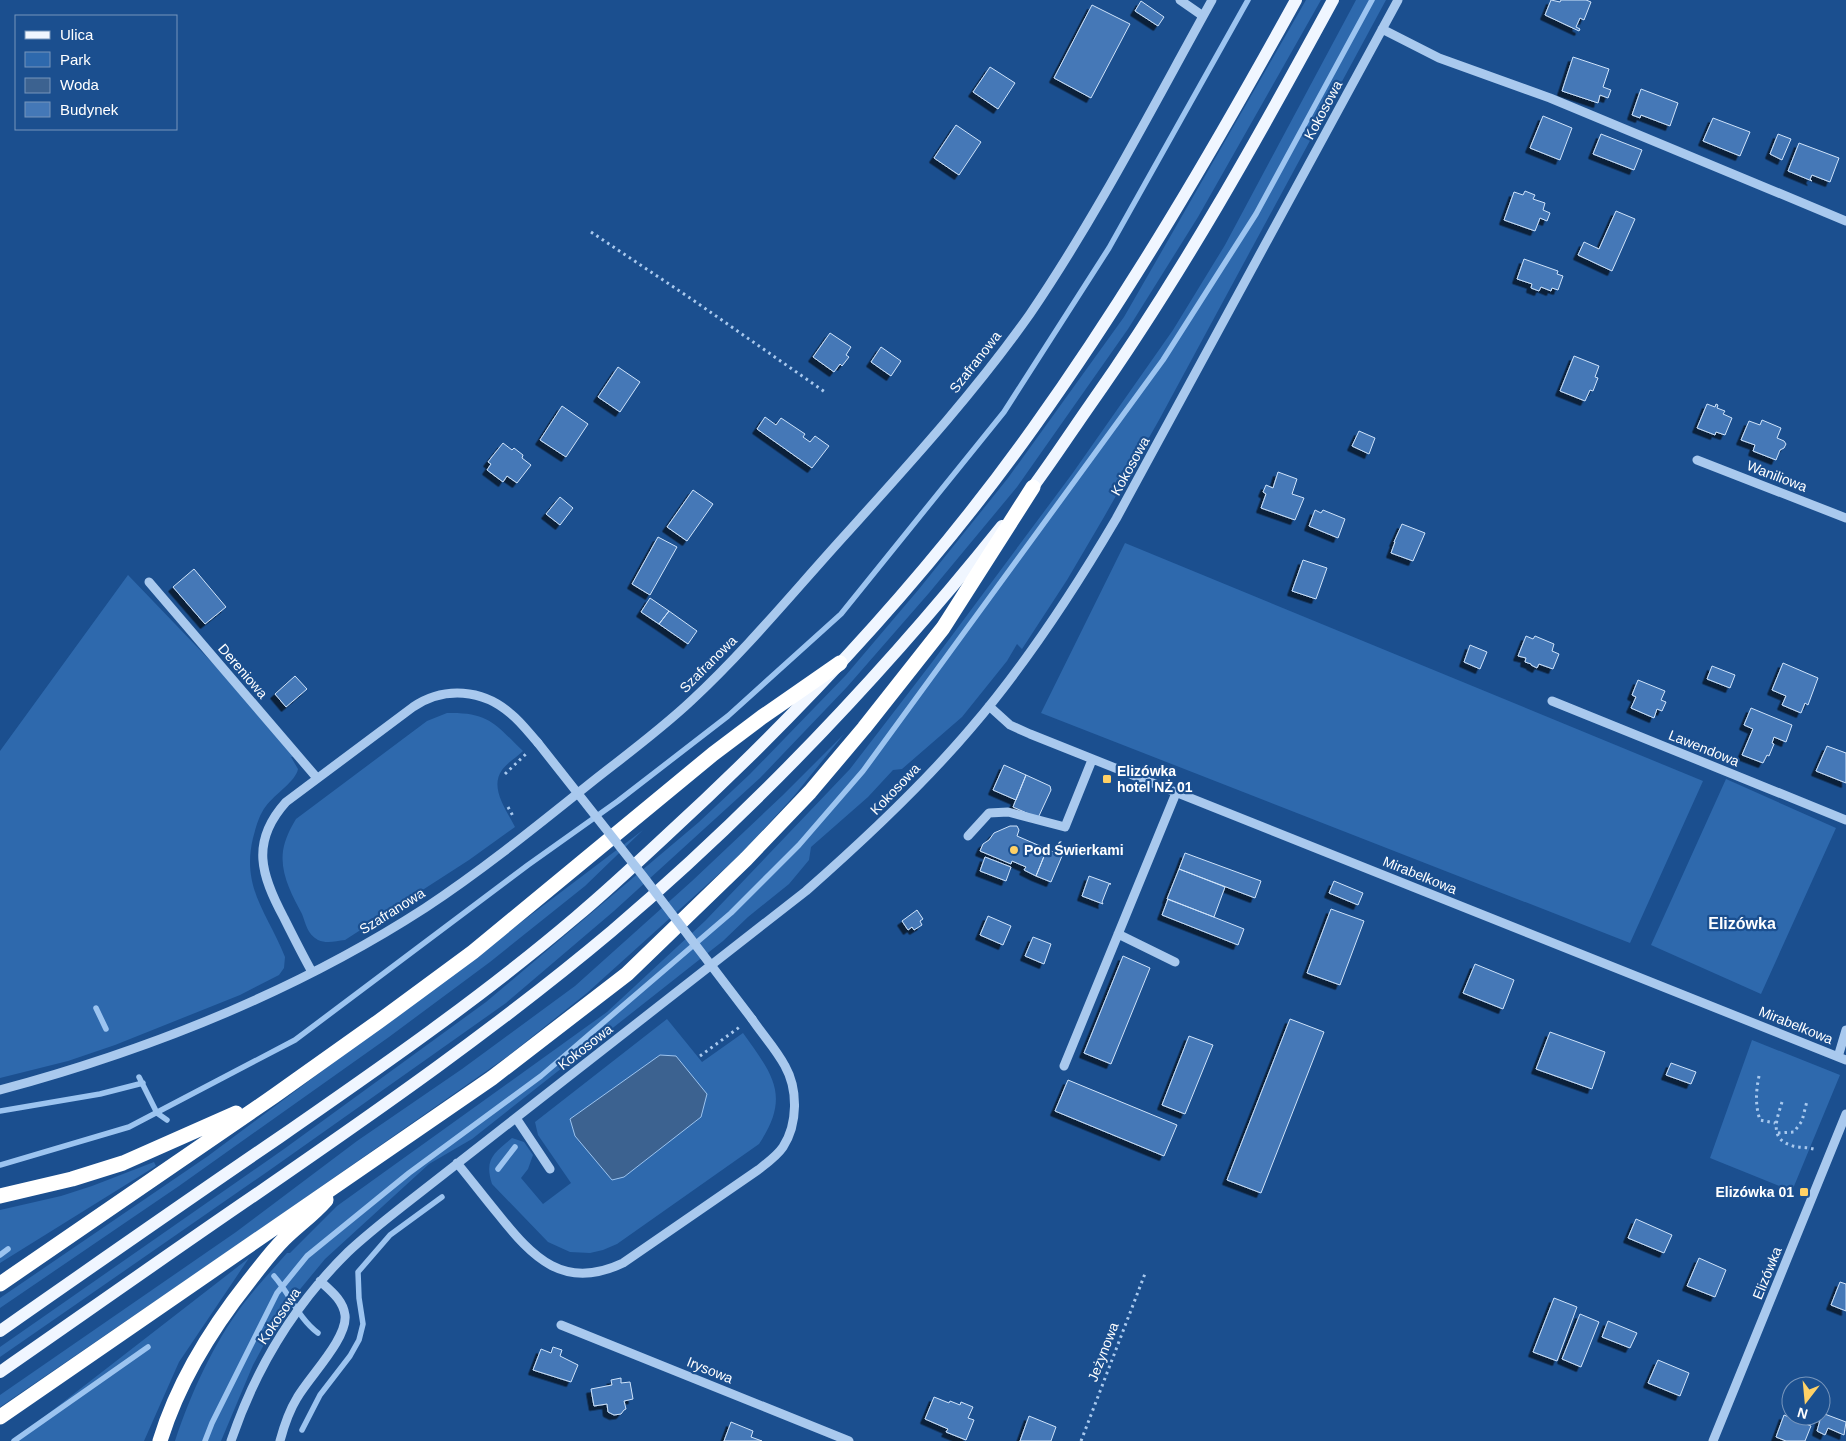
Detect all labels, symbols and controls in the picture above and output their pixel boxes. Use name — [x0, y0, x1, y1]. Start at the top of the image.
legend — [15, 15, 178, 130]
text: Ulica — [60, 26, 94, 43]
text: Park — [60, 51, 91, 68]
text: Woda — [60, 76, 100, 93]
street label: Kokosowa — [1301, 78, 1345, 142]
text: Budynek — [60, 101, 119, 118]
street label: Szafranowa — [946, 328, 1004, 396]
street label: Kokosowa — [1107, 434, 1153, 498]
street label: Waniliowa — [1745, 457, 1810, 495]
street label: Szafranowa — [676, 632, 740, 696]
street label: Dereniowa — [215, 640, 271, 702]
street label: Lawendowa — [1666, 727, 1742, 769]
street label: Kokosowa — [867, 760, 923, 818]
place label: Elizówka hotel NŻ 01 — [1117, 763, 1193, 795]
marker: Elizówka hotel NŻ 01 — [1101, 773, 1113, 785]
place label: Pod Świerkami — [1024, 841, 1124, 858]
marker: Pod Świerkami — [1008, 844, 1020, 856]
street label: Mirabelkowa — [1381, 853, 1460, 897]
street label: Szafranowa — [356, 885, 428, 937]
district label: Elizówka — [1708, 915, 1776, 932]
street label: Mirabelkowa — [1757, 1003, 1836, 1047]
street label: Kokosowa — [555, 1021, 616, 1073]
place label: Elizówka 01 — [1715, 1184, 1794, 1200]
marker: Elizówka 01 — [1798, 1186, 1810, 1198]
street label: Elizówka — [1749, 1244, 1785, 1302]
street label: Kokosowa — [254, 1285, 304, 1347]
street label: Jeżynowa — [1084, 1320, 1122, 1384]
street label: Irysowa — [685, 1354, 736, 1387]
north arrow — [1781, 1376, 1831, 1426]
text: N — [1795, 1404, 1809, 1423]

